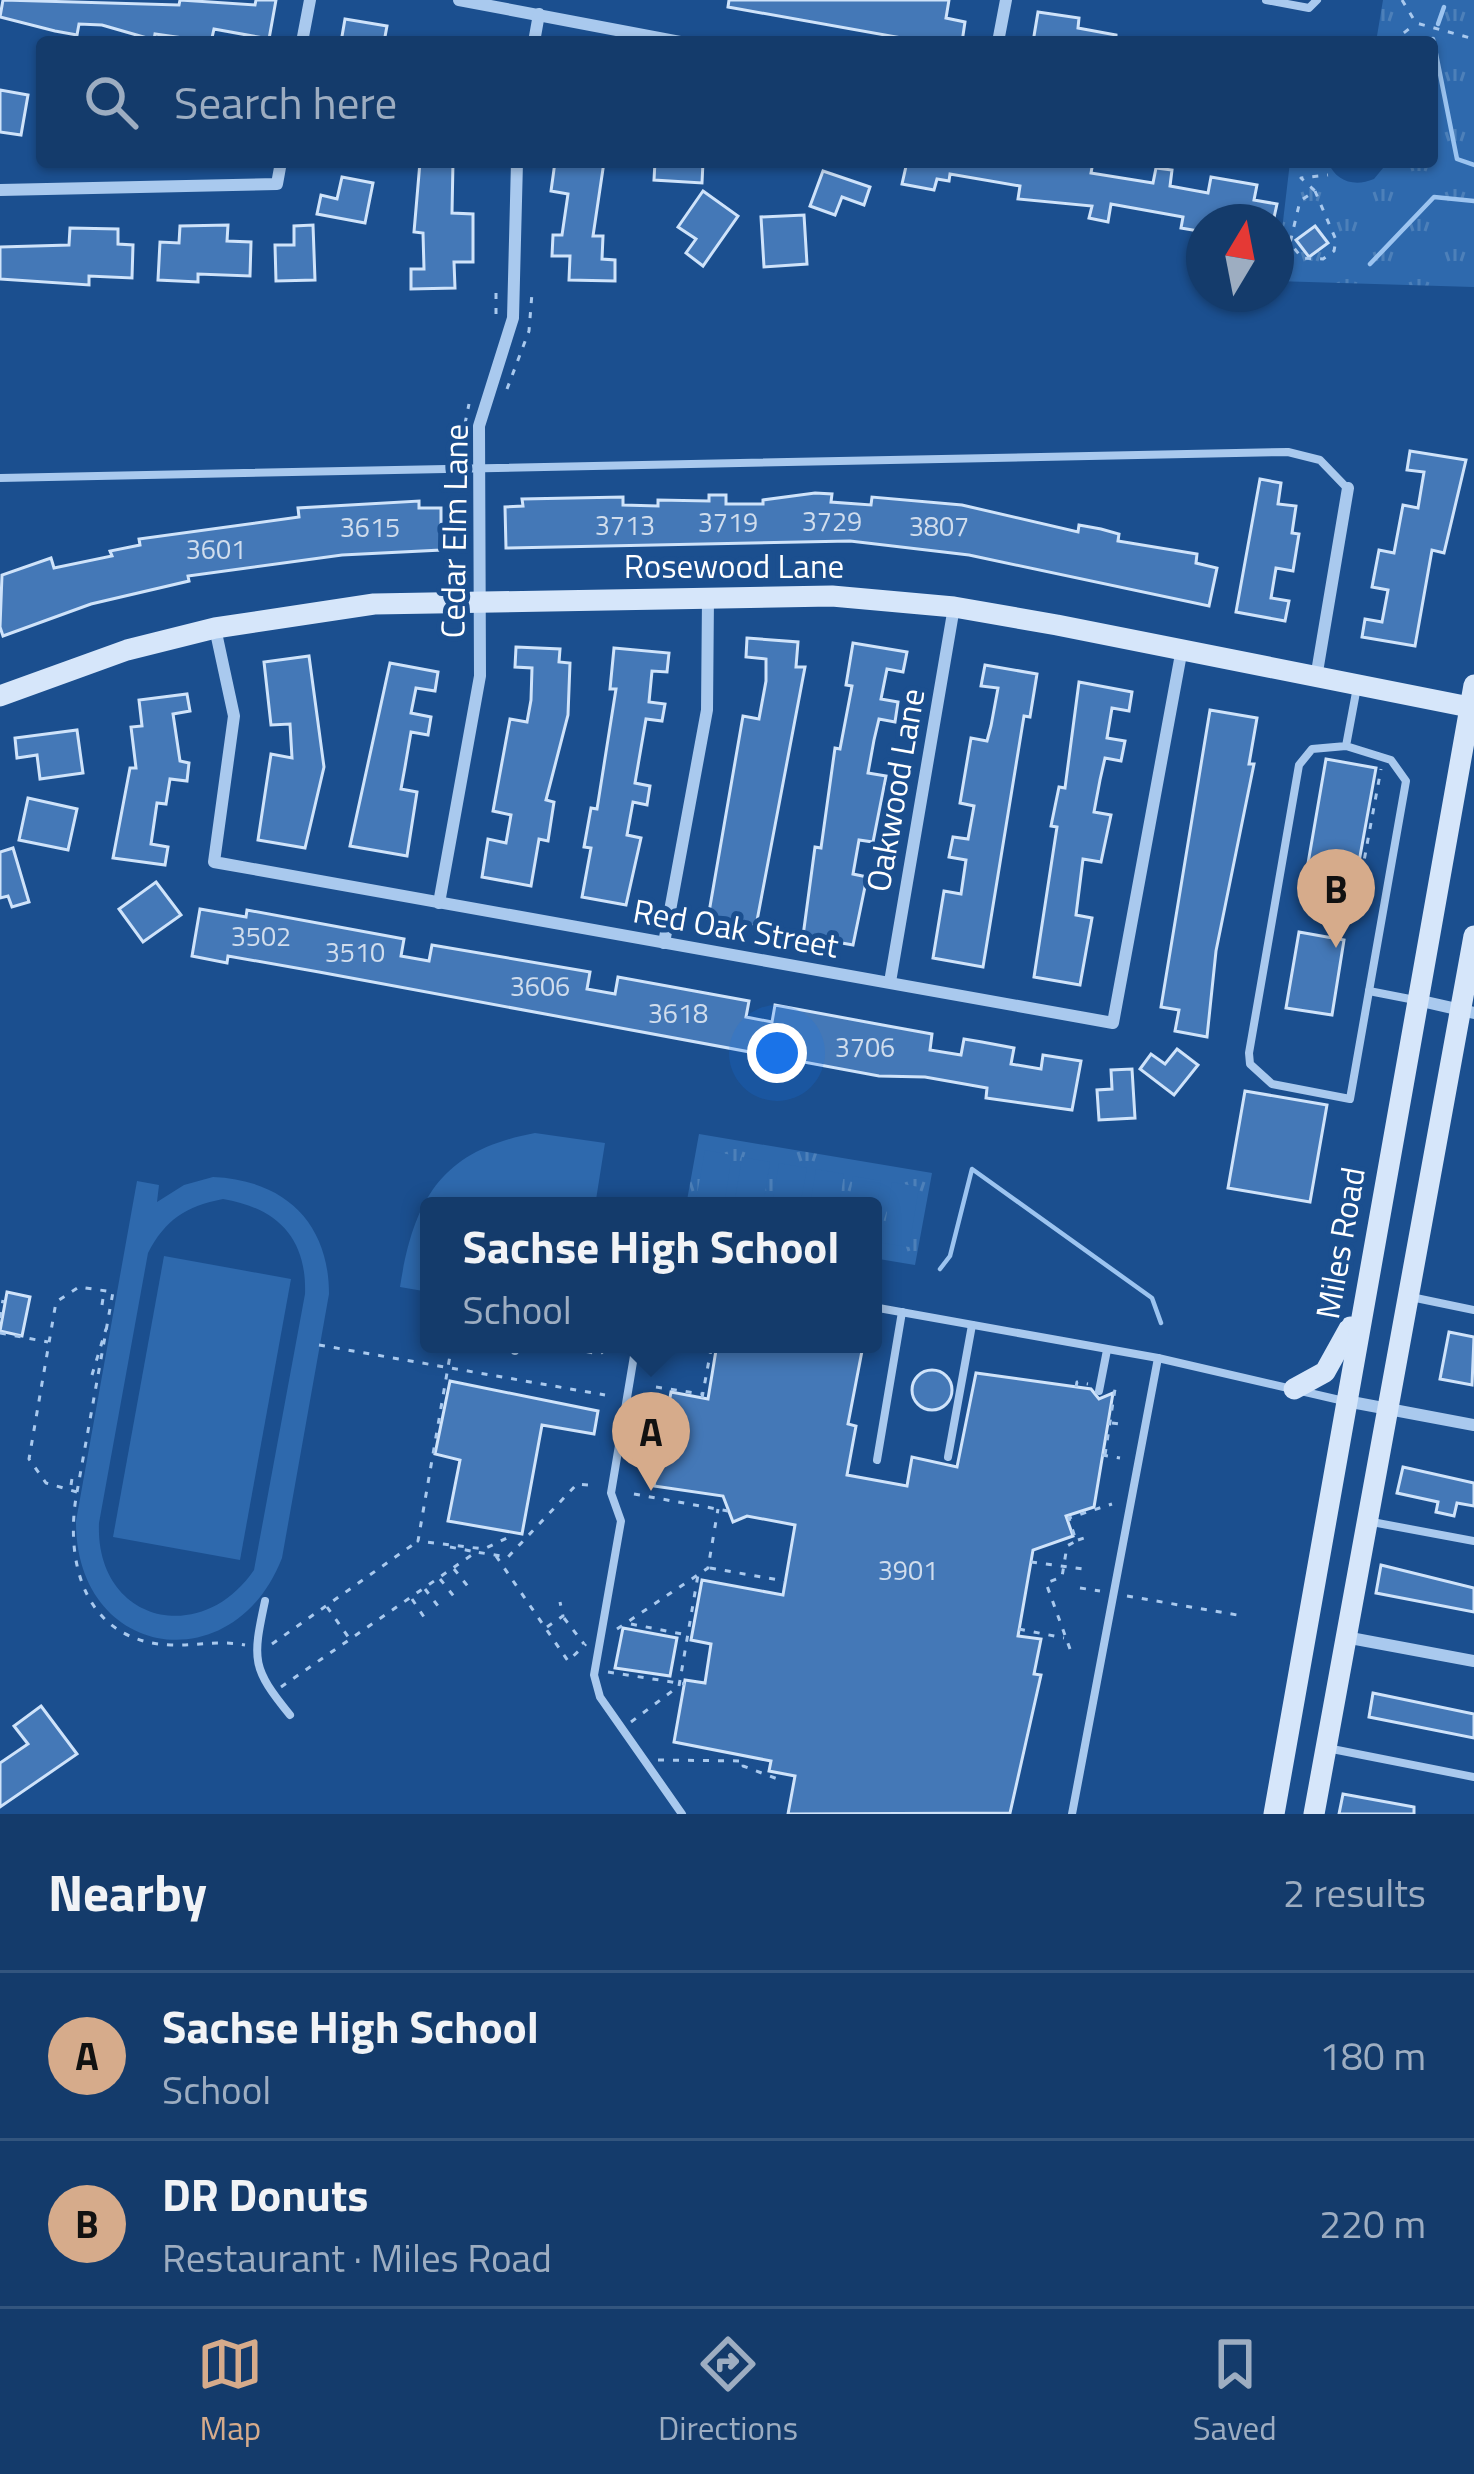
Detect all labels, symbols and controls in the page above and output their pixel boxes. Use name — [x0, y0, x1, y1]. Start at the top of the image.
search box — [36, 36, 1438, 168]
text: Search here — [174, 68, 397, 136]
icon: search — [78, 69, 144, 135]
north arrow — [1186, 204, 1294, 312]
street label: Cedar Elm Lane — [427, 423, 481, 639]
house number: 3729 — [802, 500, 862, 541]
house number: 3719 — [698, 501, 758, 542]
house number: 3713 — [595, 504, 655, 545]
house number: 3807 — [909, 505, 969, 546]
house number: 3615 — [340, 506, 400, 547]
house number: 3601 — [186, 528, 246, 569]
street label: Rosewood Lane — [624, 541, 844, 591]
street label: Oakwood Lane — [853, 685, 937, 895]
pin: B — [1297, 849, 1375, 948]
street label: Red Oak Street — [629, 885, 843, 971]
house number: 3502 — [231, 915, 291, 956]
house number: 3510 — [325, 931, 385, 972]
house number: 3606 — [510, 965, 570, 1006]
house number: 3618 — [648, 992, 708, 1033]
your location — [747, 1023, 807, 1083]
house number: 3706 — [835, 1026, 895, 1067]
street label: Miles Road — [1302, 1163, 1378, 1323]
popup — [420, 1197, 882, 1353]
text: Sachse High School — [463, 1212, 839, 1280]
text: School — [463, 1280, 572, 1339]
pin: A — [612, 1392, 690, 1491]
house number: 3901 — [878, 1549, 938, 1590]
text: Nearby — [48, 1853, 207, 1931]
text: 2 results — [1283, 1863, 1426, 1922]
text: Sachse High School — [162, 1992, 539, 2060]
text: A — [75, 2026, 99, 2085]
text: 180 m — [1319, 2026, 1426, 2085]
text: School — [162, 2060, 271, 2119]
text: DR Donuts — [162, 2160, 369, 2228]
text: B — [75, 2194, 99, 2253]
text: 220 m — [1319, 2194, 1426, 2253]
text: Restaurant · Miles Road — [162, 2228, 552, 2287]
tab: Map — [197, 2331, 263, 2453]
tab: Directions — [658, 2331, 798, 2453]
tab: Saved — [1193, 2331, 1277, 2453]

